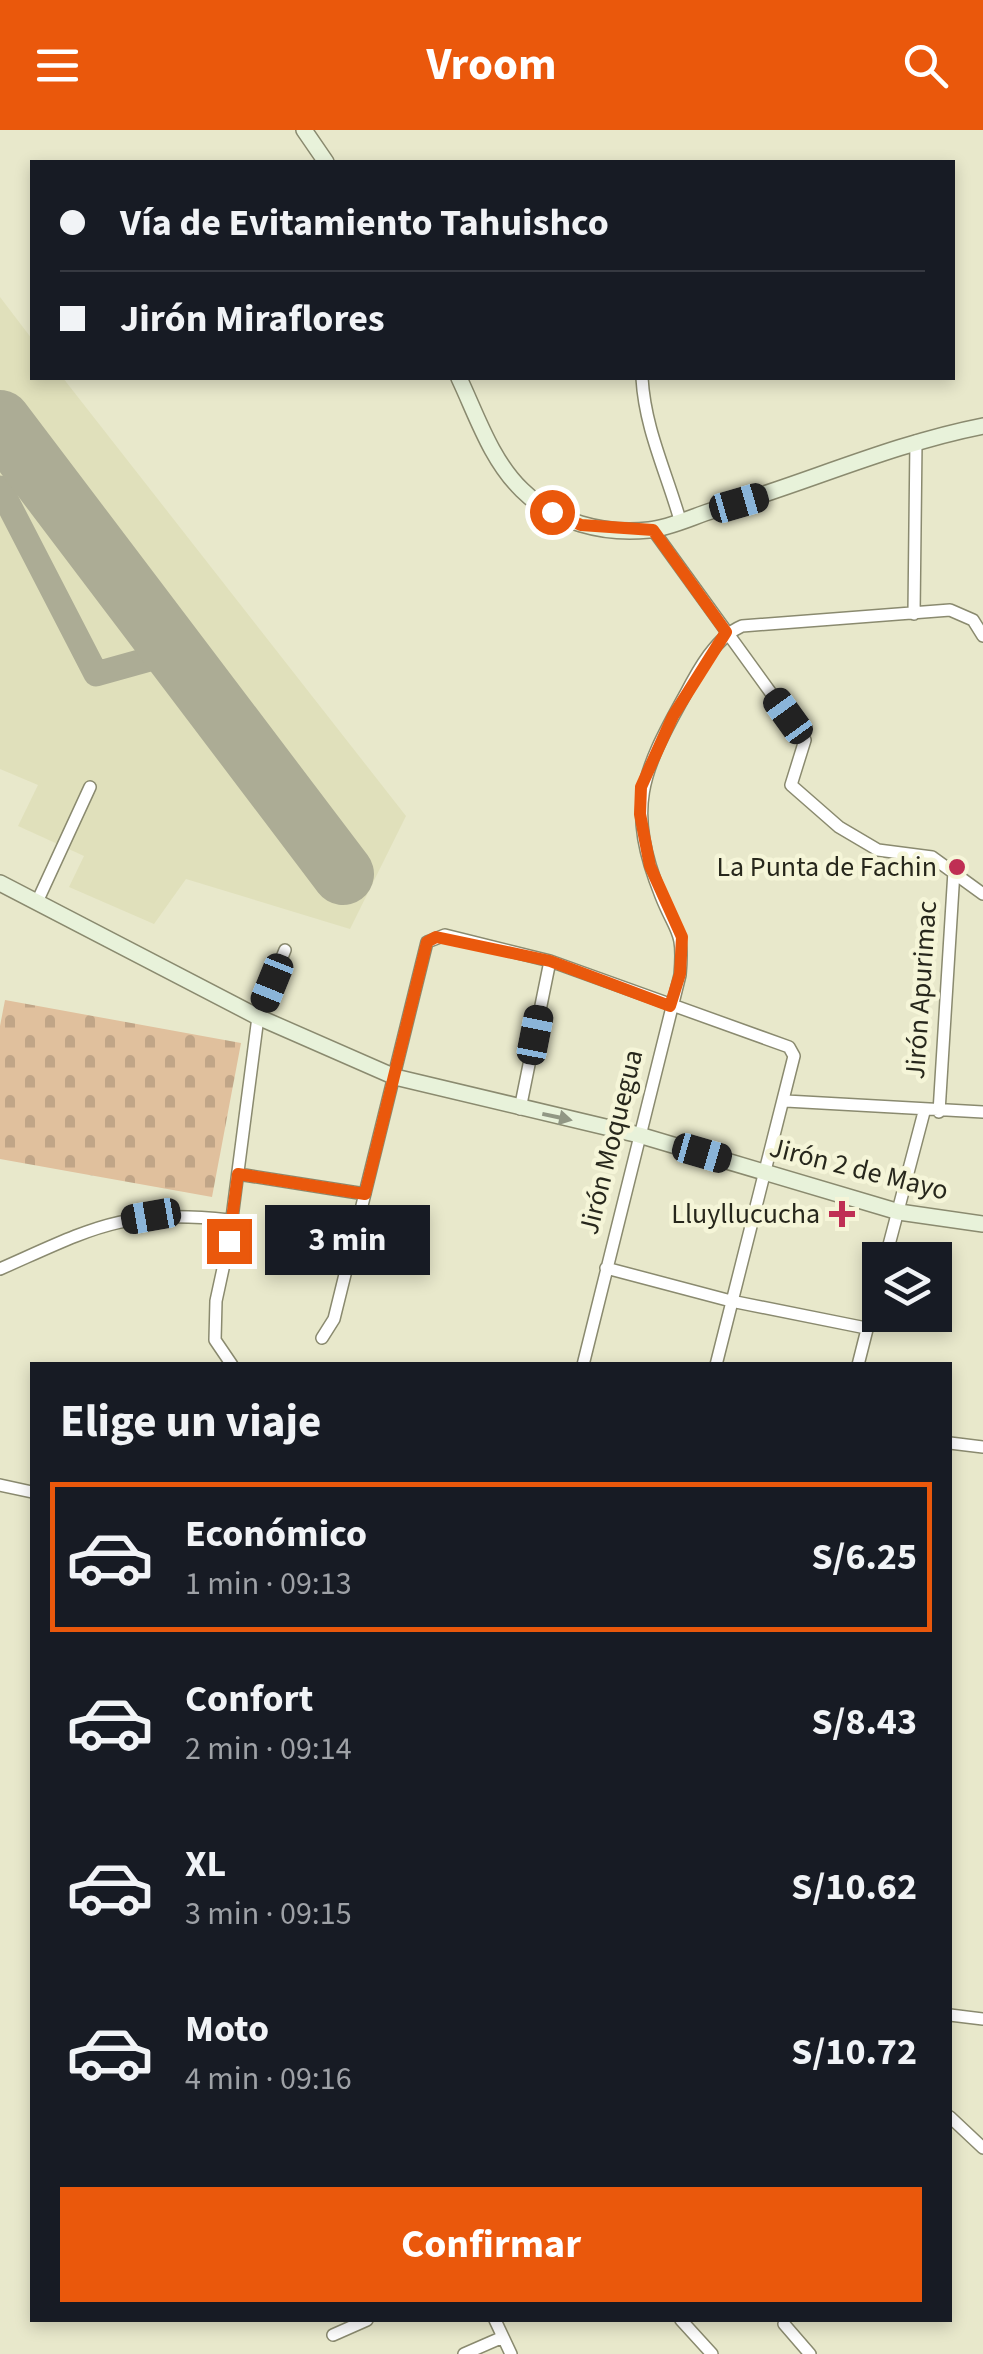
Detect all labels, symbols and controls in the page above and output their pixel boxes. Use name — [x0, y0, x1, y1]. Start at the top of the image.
text: Vroom — [426, 33, 557, 97]
icon: menu — [30, 38, 85, 93]
icon: search — [898, 38, 953, 93]
text: Vía de Evitamiento Tahuishco — [120, 196, 609, 250]
text: Jirón Miraflores — [120, 292, 385, 346]
car — [706, 480, 772, 526]
route start — [530, 490, 575, 535]
car — [758, 683, 818, 749]
place label: La Punta de Fachin — [716, 847, 937, 887]
marker: La Punta de Fachin — [946, 856, 968, 878]
street label: Jirón Apurimac — [895, 899, 947, 1080]
car — [247, 950, 297, 1016]
car — [515, 1003, 555, 1067]
street label: Jirón Moquegua — [569, 1045, 653, 1239]
one-way arrow — [542, 1110, 573, 1126]
street label: Jirón 2 de Mayo — [765, 1127, 953, 1211]
car — [669, 1130, 735, 1176]
place label: Lluyllucucha — [671, 1194, 820, 1234]
car — [119, 1196, 183, 1236]
marker: Lluyllucucha — [829, 1201, 855, 1227]
callout: 3 min — [264, 1206, 429, 1276]
text: 3 min — [309, 1217, 386, 1263]
route end — [207, 1219, 252, 1264]
map controls — [862, 1242, 952, 1332]
button: layers — [862, 1242, 952, 1332]
text: Elige un viaje — [60, 1390, 321, 1454]
text: Económico — [185, 1507, 367, 1561]
icon: car — [65, 1512, 155, 1602]
text: S/6.25 — [811, 1530, 917, 1584]
text: 1 min · 09:13 — [185, 1561, 352, 1607]
text: Confort — [185, 1672, 313, 1726]
icon: car — [65, 1677, 155, 1767]
text: S/8.43 — [811, 1695, 917, 1749]
text: 2 min · 09:14 — [185, 1726, 352, 1772]
text: XL — [185, 1837, 226, 1891]
icon: car — [65, 1842, 155, 1932]
text: S/10.62 — [791, 1860, 917, 1914]
text: 3 min · 09:15 — [185, 1891, 352, 1937]
text: Moto — [185, 2002, 269, 2056]
icon: car — [65, 2007, 155, 2097]
text: S/10.72 — [791, 2025, 917, 2079]
text: 4 min · 09:16 — [185, 2056, 352, 2102]
button: Confirmar — [60, 2187, 922, 2302]

